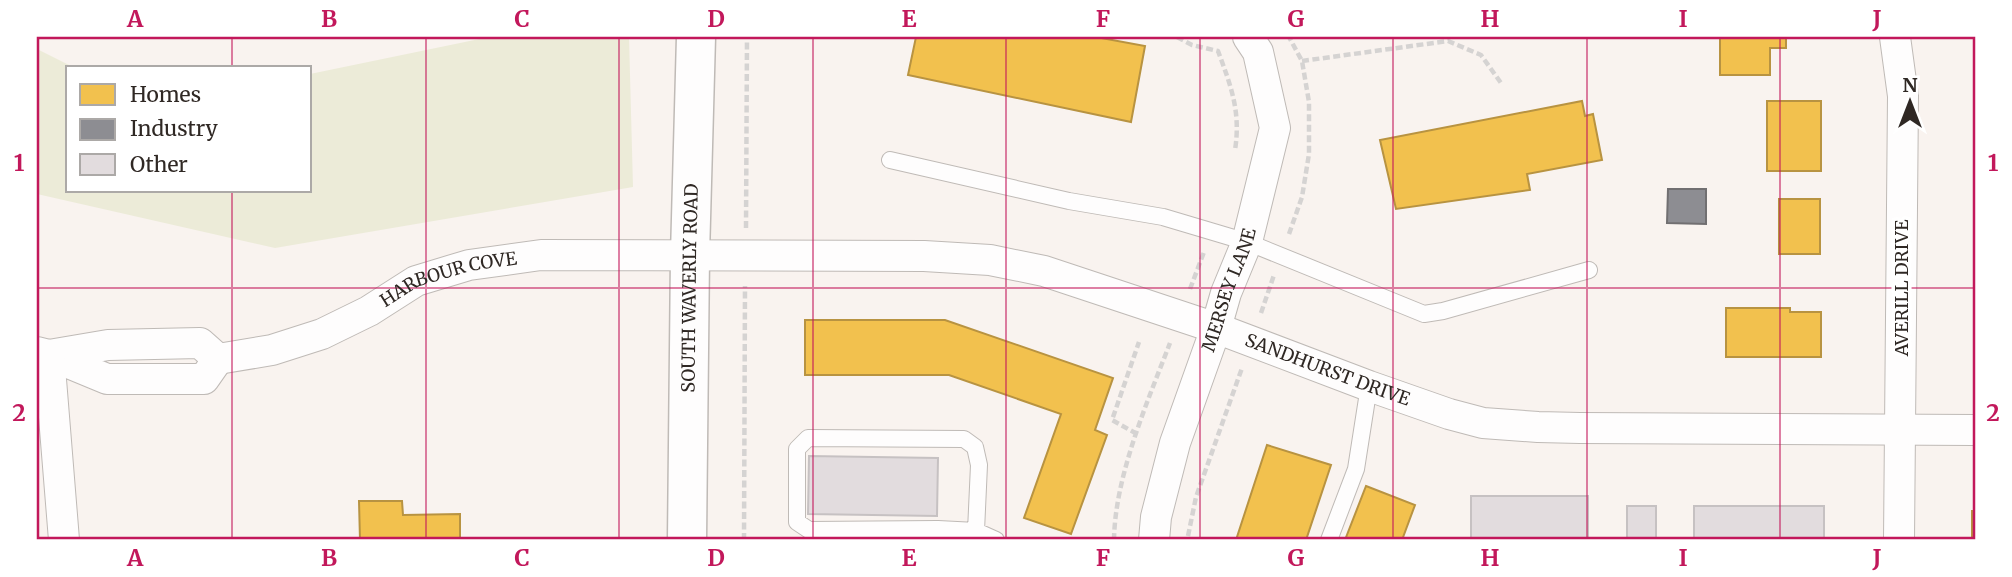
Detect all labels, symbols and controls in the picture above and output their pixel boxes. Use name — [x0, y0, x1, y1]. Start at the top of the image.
text: A — [126, 4, 144, 33]
text: B — [321, 4, 337, 33]
text: C — [514, 4, 530, 33]
text: D — [707, 4, 725, 33]
text: E — [901, 4, 917, 33]
text: F — [1096, 4, 1110, 33]
text: G — [1288, 4, 1305, 33]
text: H — [1481, 4, 1500, 33]
text: I — [1678, 4, 1688, 33]
text: J — [1871, 4, 1882, 33]
legend — [66, 66, 312, 192]
north arrow — [1876, 66, 1946, 136]
text: N — [1902, 73, 1918, 97]
text: Homes — [130, 81, 201, 108]
text: Industry — [130, 115, 219, 142]
text: 1 — [14, 148, 25, 177]
text: 1 — [1988, 148, 1999, 177]
text: Other — [130, 151, 188, 178]
street label: SOUTH WAVERLY ROAD — [677, 183, 703, 393]
street label: AVERILL DRIVE — [1890, 219, 1913, 357]
street label: MERSEY LANE — [1197, 225, 1261, 355]
street label: HARBOUR COVE — [376, 246, 519, 312]
street label: SANDHURST DRIVE — [1242, 328, 1414, 411]
text: 2 — [12, 398, 26, 427]
text: 2 — [1986, 398, 2000, 427]
text: A — [126, 543, 144, 572]
text: B — [321, 543, 337, 572]
text: C — [514, 543, 530, 572]
text: D — [707, 543, 725, 572]
text: E — [901, 543, 917, 572]
text: F — [1096, 543, 1110, 572]
text: G — [1288, 543, 1305, 572]
text: H — [1481, 543, 1500, 572]
text: I — [1678, 543, 1688, 572]
text: J — [1871, 543, 1882, 572]

